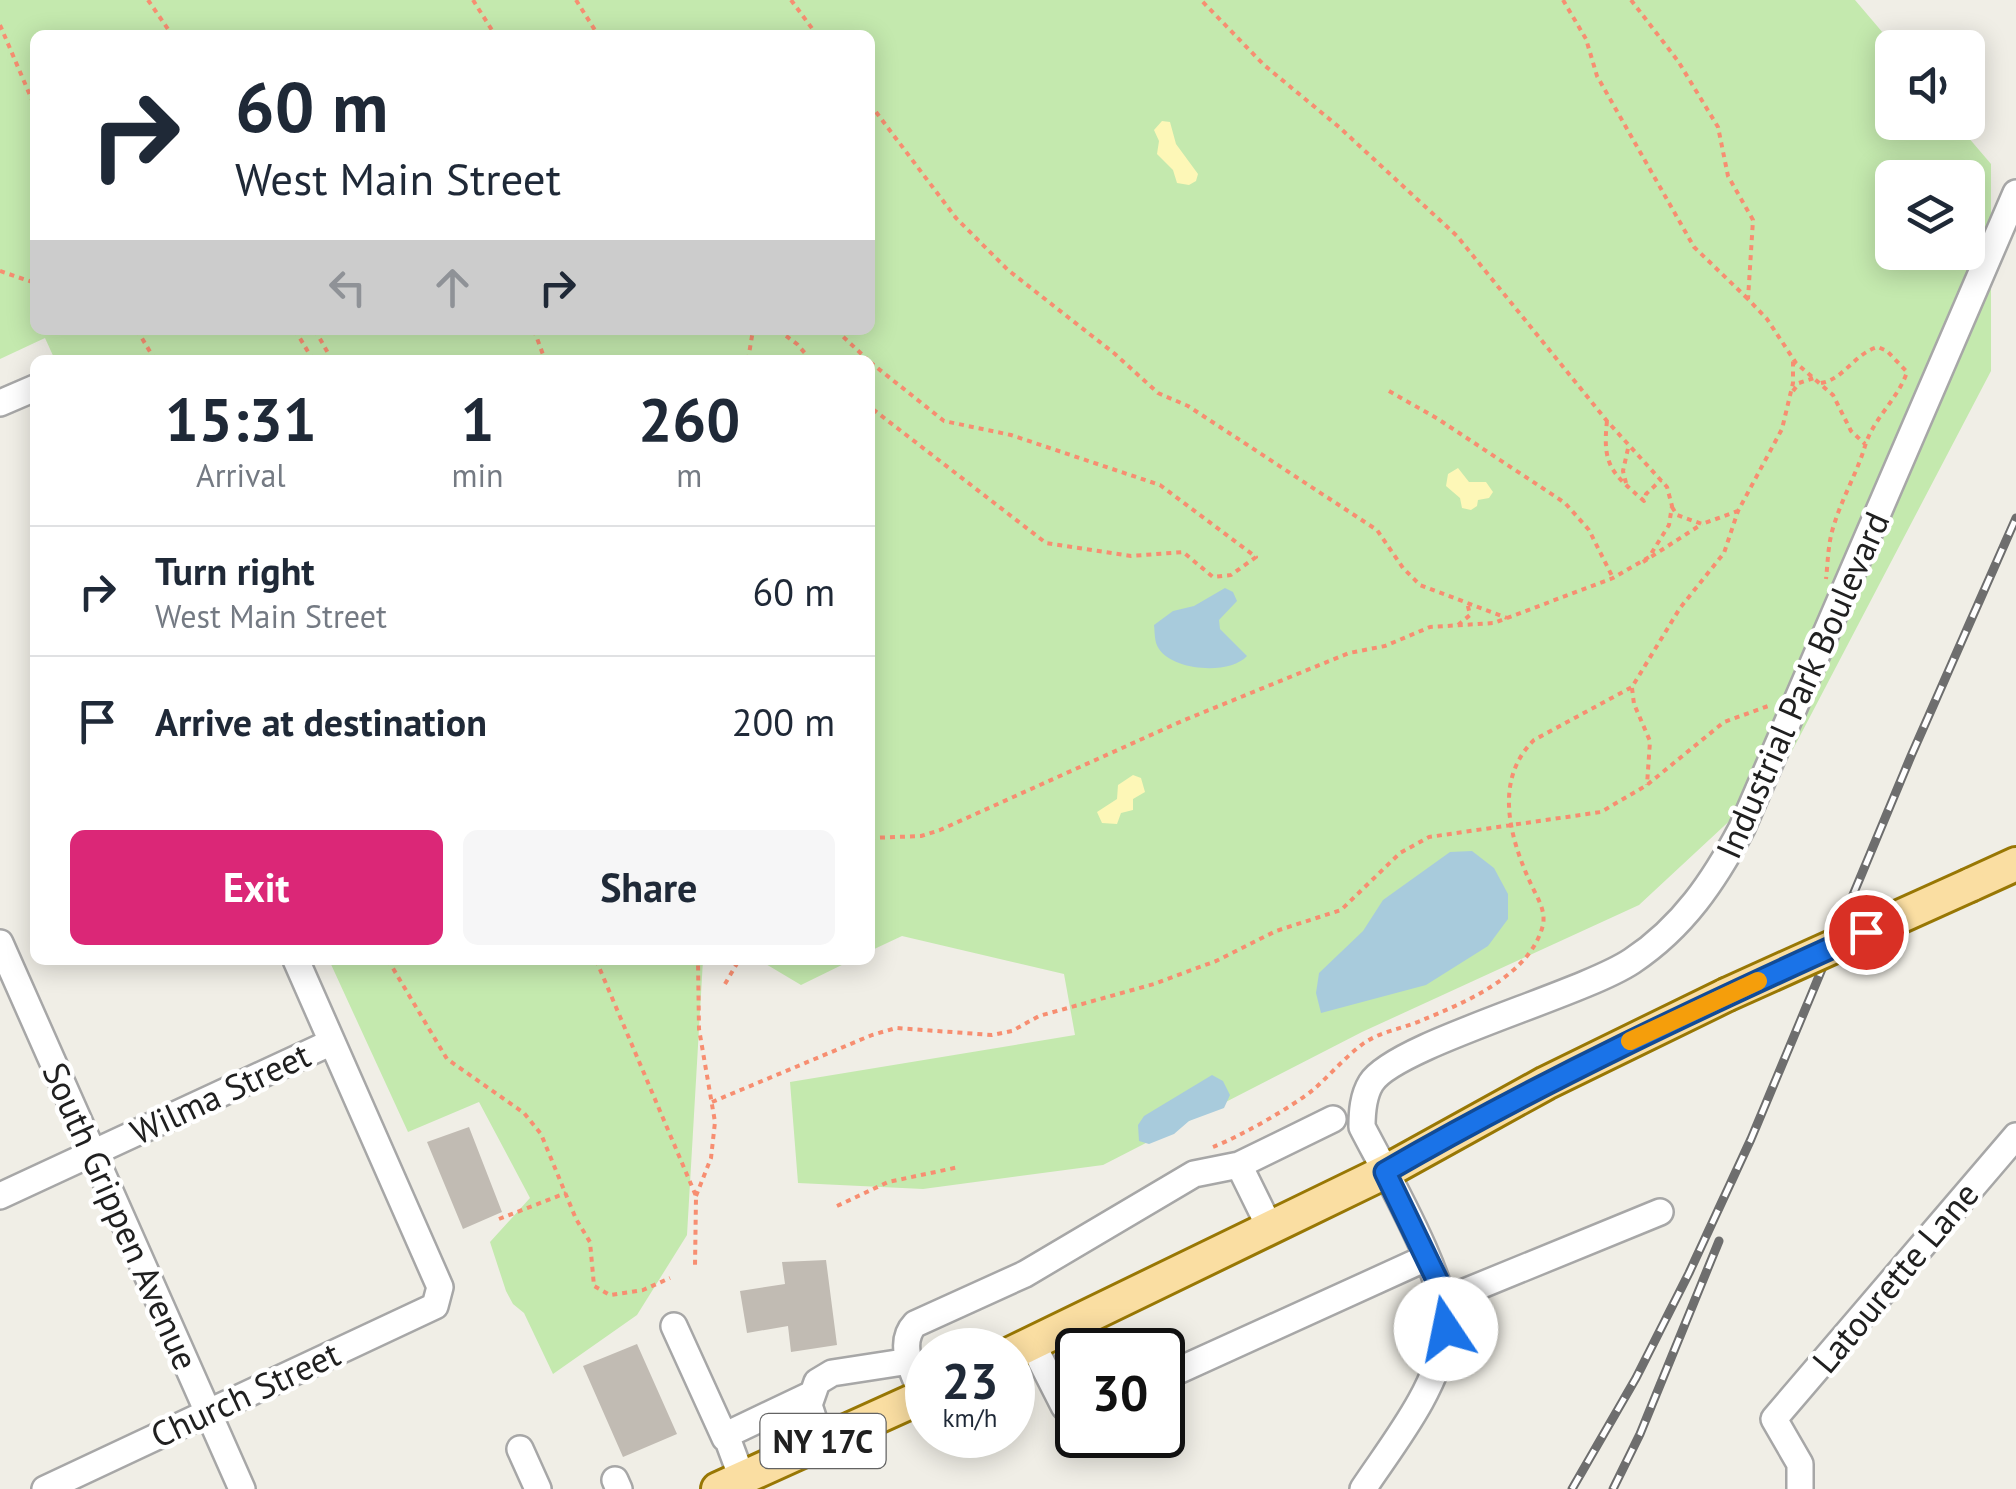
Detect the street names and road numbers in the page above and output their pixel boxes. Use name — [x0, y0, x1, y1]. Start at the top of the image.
street label: Industrial Park Boulevard — [1705, 504, 1899, 866]
street label: Wilma Street — [123, 1031, 317, 1155]
street label: South Grippen Avenue — [33, 1055, 209, 1377]
street label: Latourette Lane — [1802, 1172, 1988, 1382]
street label: Church Street — [143, 1330, 347, 1458]
road number: NY 17C — [760, 1414, 886, 1468]

